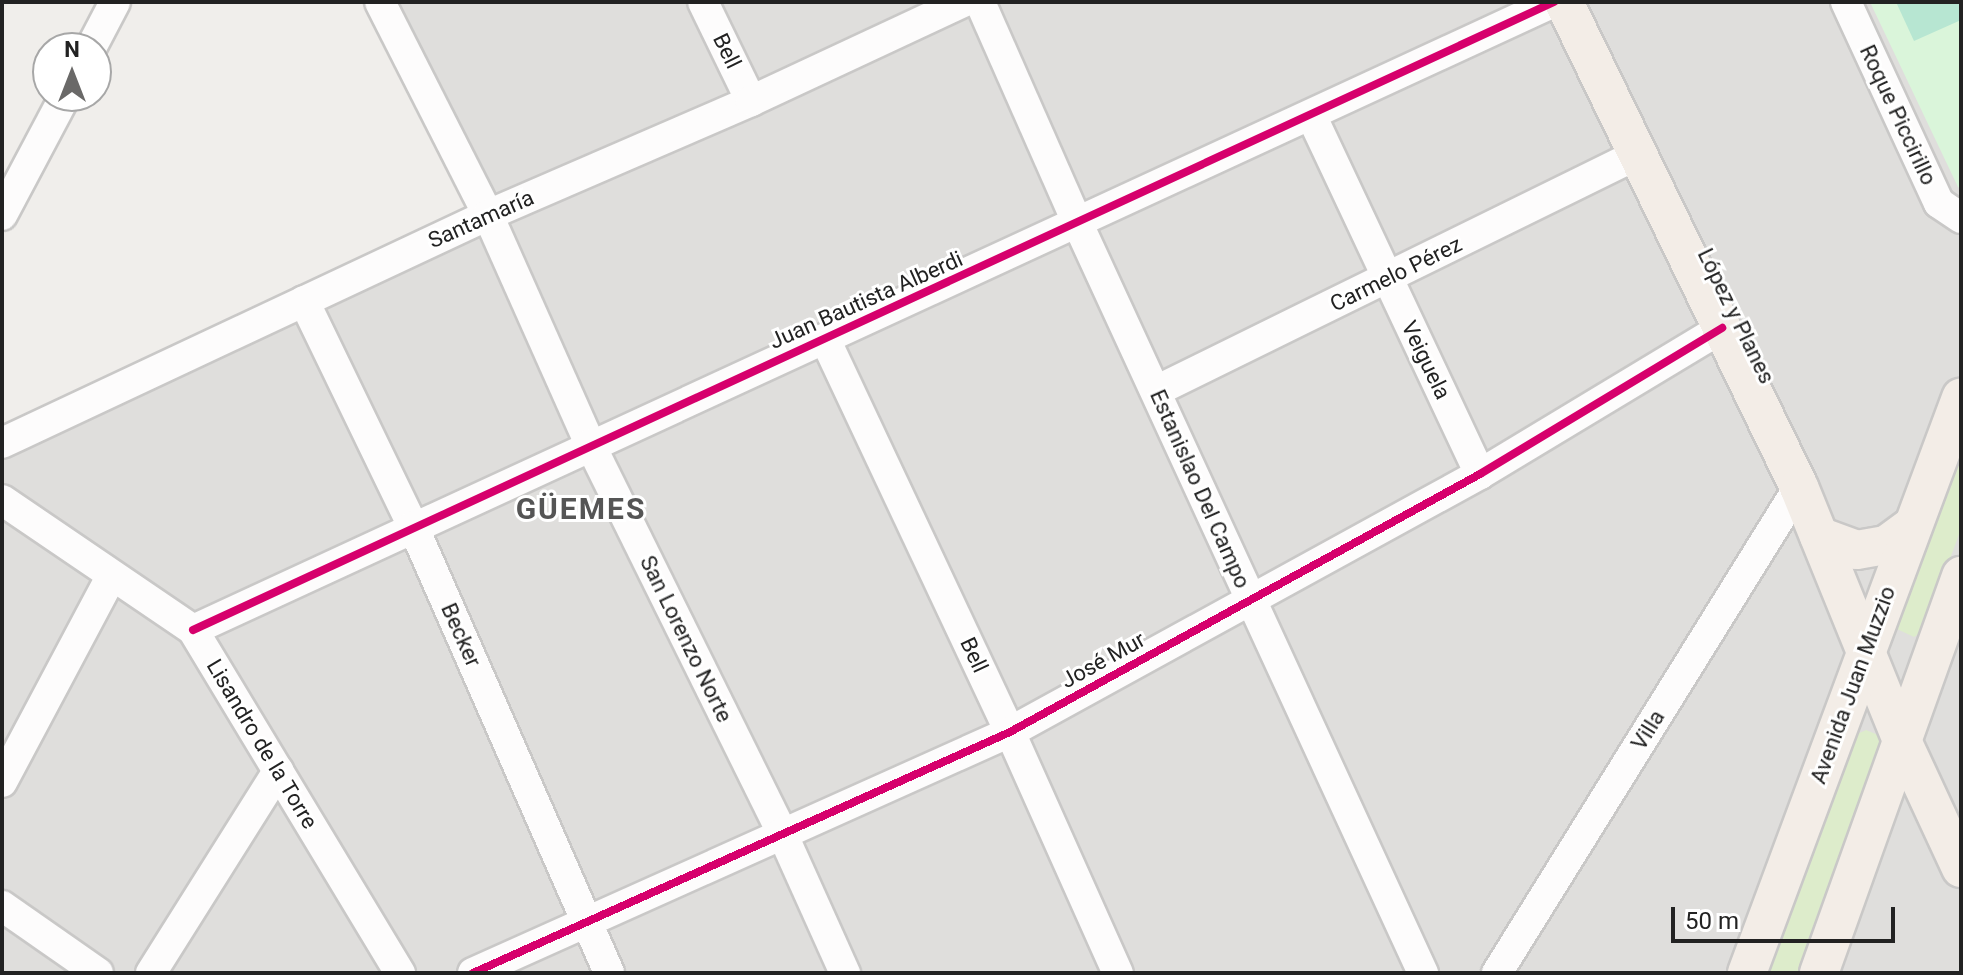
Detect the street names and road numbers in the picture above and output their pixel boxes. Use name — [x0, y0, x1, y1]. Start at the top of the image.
street label: Bell — [707, 29, 747, 73]
street label: Roque Piccirillo — [1854, 41, 1942, 189]
street label: Santamaría — [424, 184, 538, 254]
street label: Carmelo Pérez — [1326, 231, 1466, 317]
street label: López y Planes — [1692, 244, 1780, 388]
street label: Juan Bautista Alberdi — [765, 245, 967, 355]
street label: Veiguela — [1396, 316, 1456, 404]
street label: Estanislao Del Campo — [1144, 386, 1256, 592]
street label: San Lorenzo Norte — [634, 551, 738, 727]
street label: Avenida Juan Muzzio — [1805, 583, 1901, 787]
street label: Becker — [435, 599, 487, 671]
street label: José Mur — [1056, 626, 1150, 694]
street label: Bell — [954, 633, 994, 677]
street label: Lisandro de la Torre — [201, 654, 323, 834]
street label: Villa — [1626, 705, 1670, 755]

